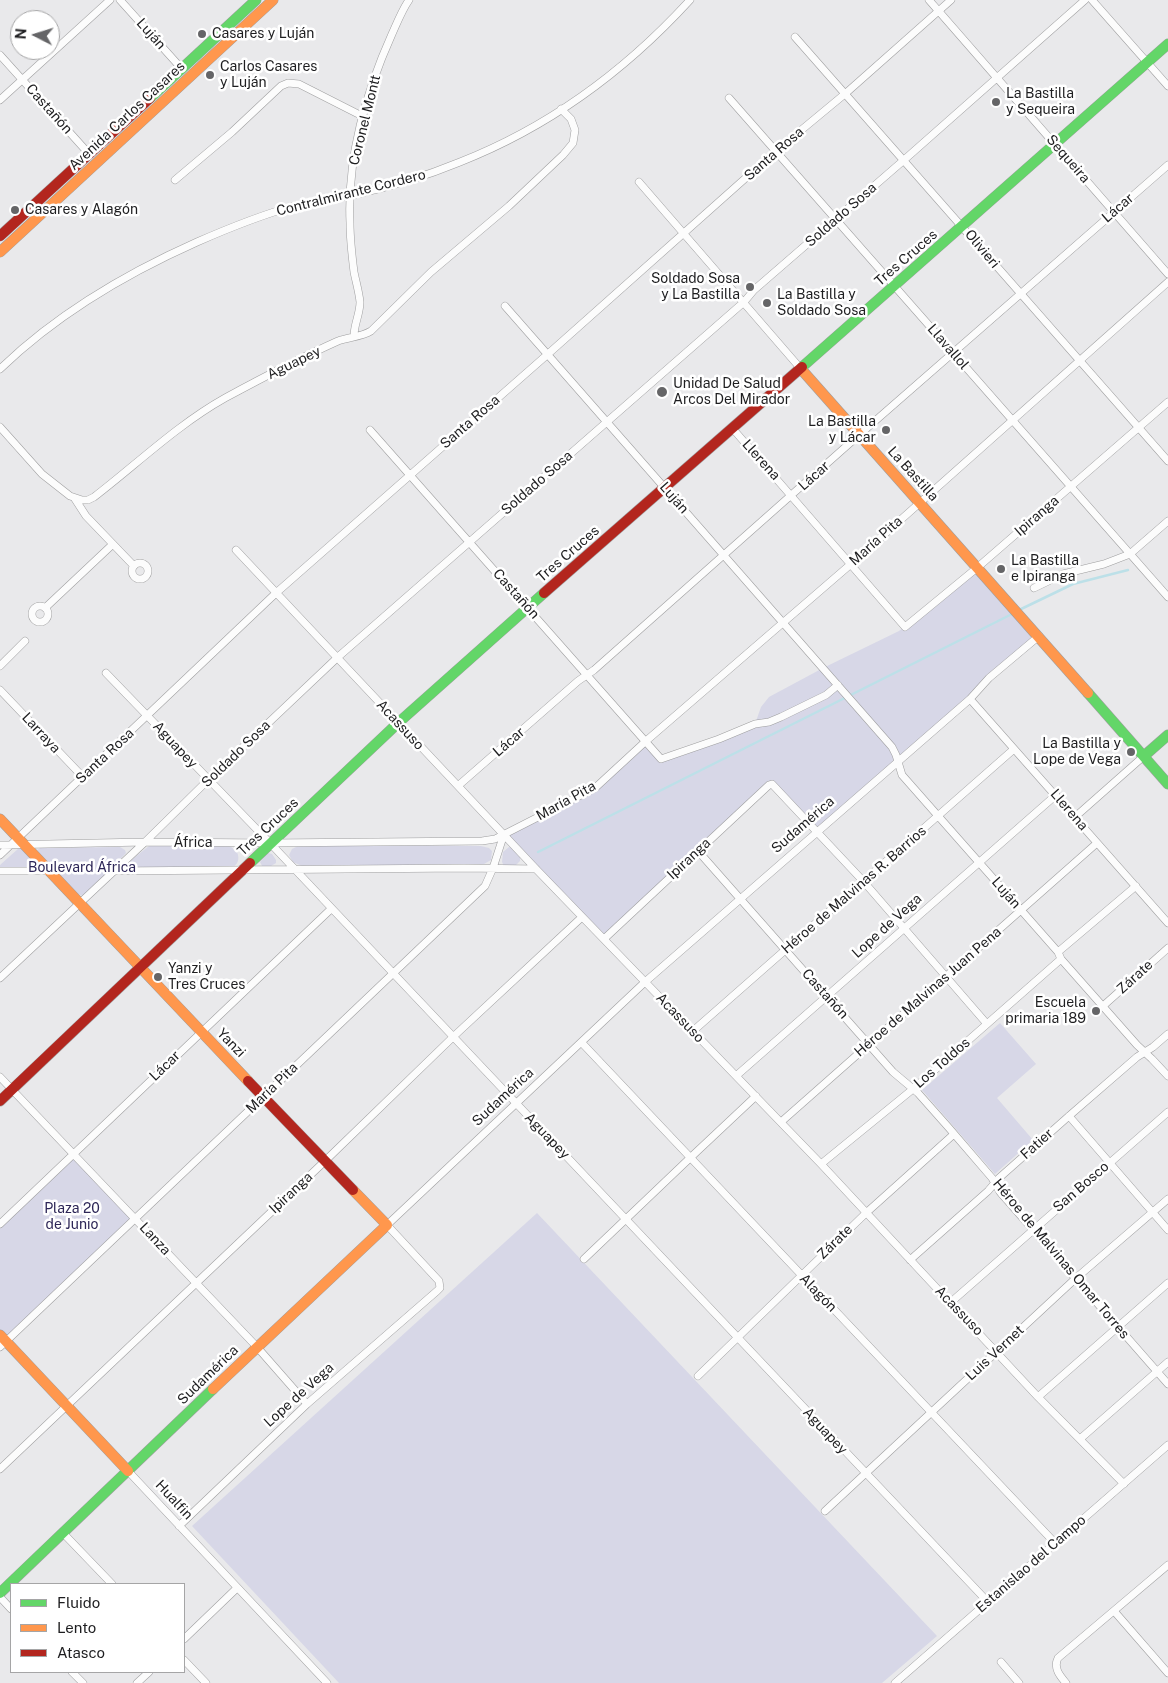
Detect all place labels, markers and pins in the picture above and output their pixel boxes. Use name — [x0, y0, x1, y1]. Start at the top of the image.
place label: Casares y Luján — [212, 26, 314, 42]
marker: Casares y Luján — [196, 28, 208, 40]
place label: Carlos Casares y Luján — [220, 59, 317, 92]
marker: Carlos Casares y Luján — [204, 69, 216, 81]
place label: La Bastilla y Sequeira — [1006, 86, 1075, 118]
marker: La Bastilla y Sequeira — [990, 96, 1002, 108]
place label: Casares y Alagón — [25, 202, 138, 218]
marker: Casares y Alagón — [9, 204, 21, 216]
place label: Soldado Sosa y La Bastilla — [651, 271, 740, 304]
marker: Soldado Sosa y La Bastilla — [744, 281, 756, 293]
place label: La Bastilla y Soldado Sosa — [777, 287, 866, 320]
marker: La Bastilla y Soldado Sosa — [761, 297, 773, 309]
place label: Unidad De Salud Arcos Del Mirador — [673, 376, 790, 408]
marker: Unidad De Salud Arcos Del Mirador — [655, 385, 669, 399]
place label: La Bastilla y Lácar — [808, 414, 876, 447]
marker: La Bastilla y Lácar — [880, 424, 892, 436]
place label: La Bastilla e Ipiranga — [1011, 553, 1079, 586]
marker: La Bastilla e Ipiranga — [995, 563, 1007, 575]
place label: La Bastilla y Lope de Vega — [1033, 736, 1121, 769]
marker: La Bastilla y Lope de Vega — [1125, 746, 1137, 758]
place label: Yanzi y Tres Cruces — [168, 961, 245, 994]
marker: Yanzi y Tres Cruces — [152, 971, 164, 983]
place label: Escuela primaria 189 — [1005, 995, 1086, 1028]
marker: Escuela primaria 189 — [1090, 1005, 1102, 1017]

